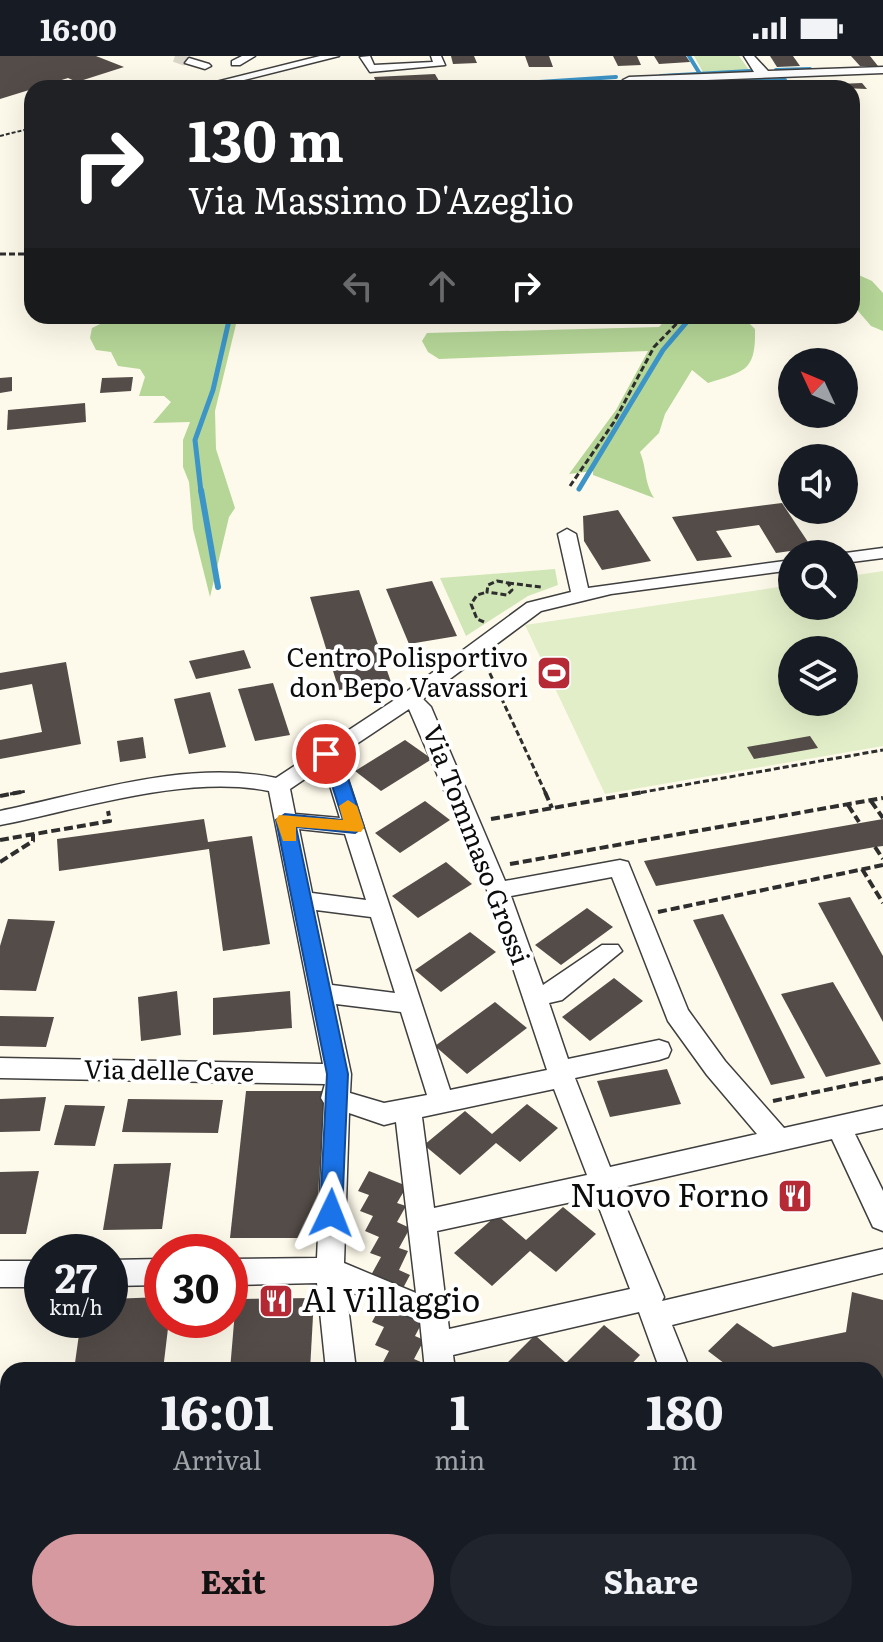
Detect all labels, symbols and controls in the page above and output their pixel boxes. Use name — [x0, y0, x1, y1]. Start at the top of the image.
text: 16:00 — [40, 6, 117, 50]
text: 130 m — [188, 96, 344, 179]
icon: right — [56, 112, 160, 216]
text: Via Massimo D'Azeglio — [188, 172, 574, 225]
icon: left — [336, 264, 380, 308]
icon: ahead — [420, 264, 464, 308]
icon: right — [504, 264, 548, 308]
north arrow — [778, 348, 858, 428]
map controls — [778, 348, 858, 716]
button: sound — [778, 444, 858, 524]
button: search — [778, 540, 858, 620]
place label: Centro Polisportivo don Bepo Vavassori — [286, 636, 528, 705]
button: layers — [778, 636, 858, 716]
sports icon: Centro Polisportivo don Bepo Vavassori — [535, 654, 573, 692]
street label: Via Tommaso Grossi — [415, 719, 542, 970]
pin — [292, 720, 360, 788]
icon: arrive — [304, 732, 348, 776]
street label: Via delle Cave — [83, 1048, 255, 1089]
place label: Nuovo Forno — [570, 1169, 769, 1217]
position arrow — [289, 1171, 373, 1255]
restaurant icon: Nuovo Forno — [776, 1177, 814, 1215]
speed limit sign: 30 — [144, 1234, 248, 1338]
text: 27 — [55, 1246, 97, 1305]
place label: Al Villaggio — [302, 1274, 480, 1322]
restaurant icon: Al Villaggio — [257, 1282, 295, 1320]
text: km/h — [49, 1291, 103, 1321]
text: 16:01 — [161, 1374, 274, 1445]
text: 1 — [450, 1374, 470, 1445]
text: 180 — [646, 1374, 723, 1445]
text: Arrival — [173, 1439, 261, 1478]
text: min — [434, 1439, 485, 1478]
text: m — [672, 1439, 697, 1478]
button: Exit — [32, 1534, 434, 1626]
button: Share — [450, 1534, 852, 1626]

